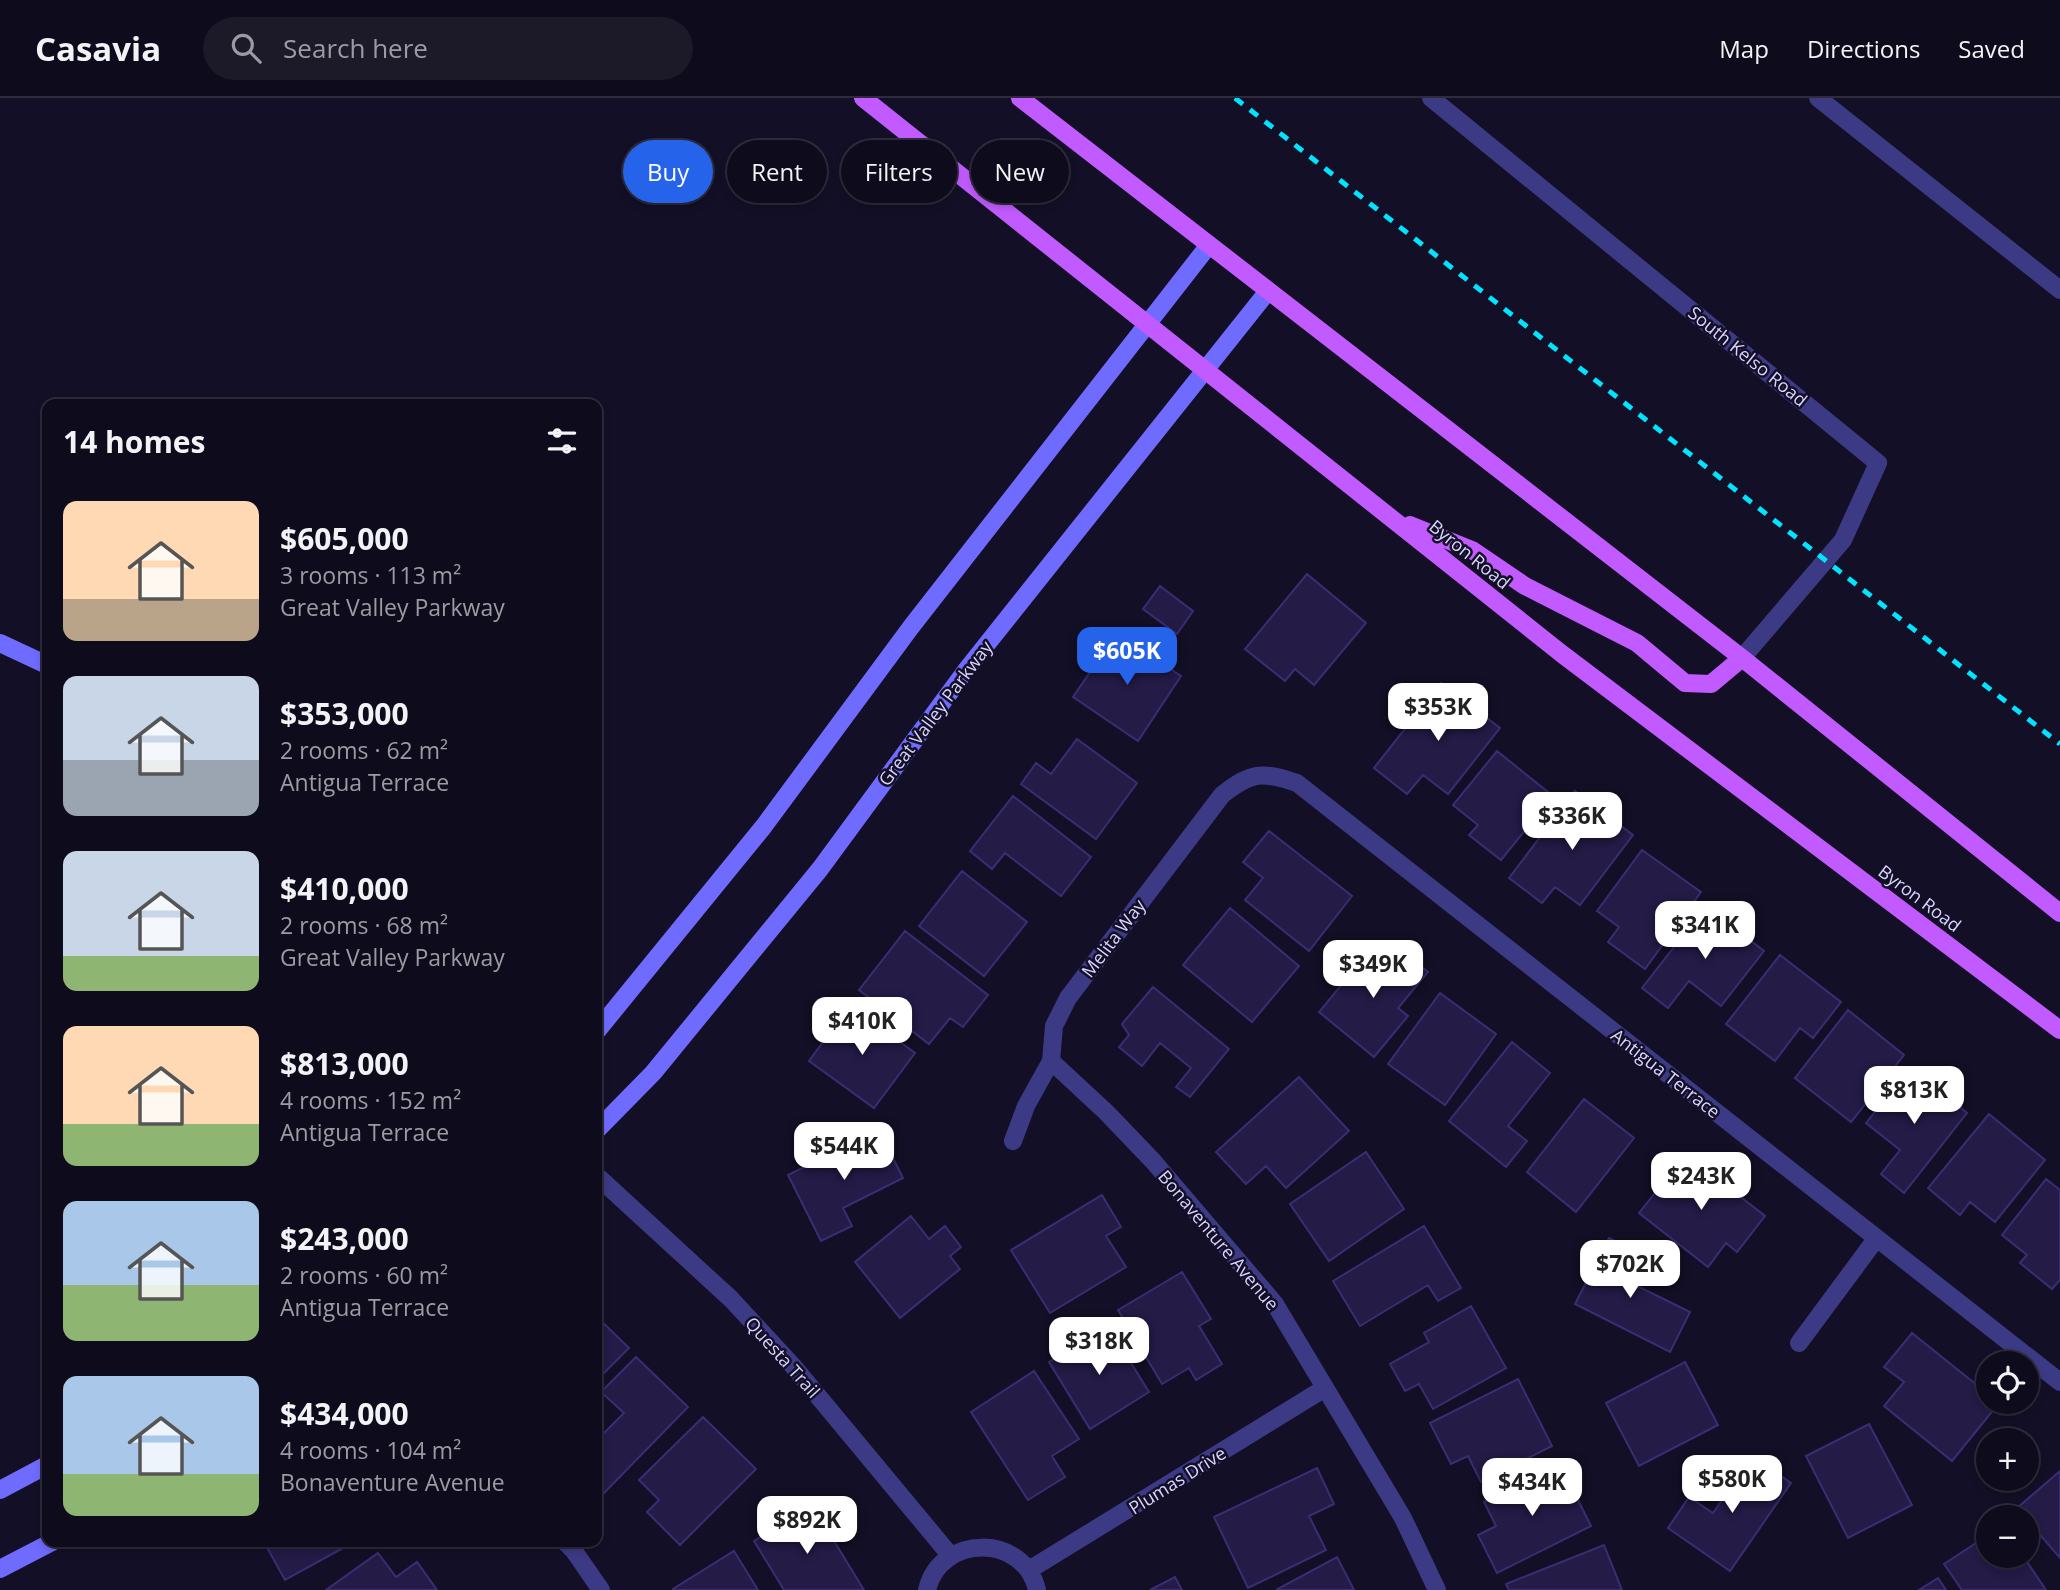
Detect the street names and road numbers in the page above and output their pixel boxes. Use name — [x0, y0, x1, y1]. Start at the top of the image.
street label: South Kelso Road — [1683, 301, 1813, 411]
street label: Byron Road — [1425, 514, 1515, 594]
street label: Great Valley Parkway — [872, 635, 998, 790]
street label: Byron Road — [1874, 859, 1966, 937]
street label: Melita Way — [1076, 893, 1151, 982]
street label: Antigua Terrace — [1606, 1023, 1726, 1123]
street label: Bonaventure Avenue — [1153, 1165, 1285, 1315]
street label: Questa Trail — [740, 1311, 826, 1403]
street label: Plumas Drive — [1124, 1441, 1230, 1519]

